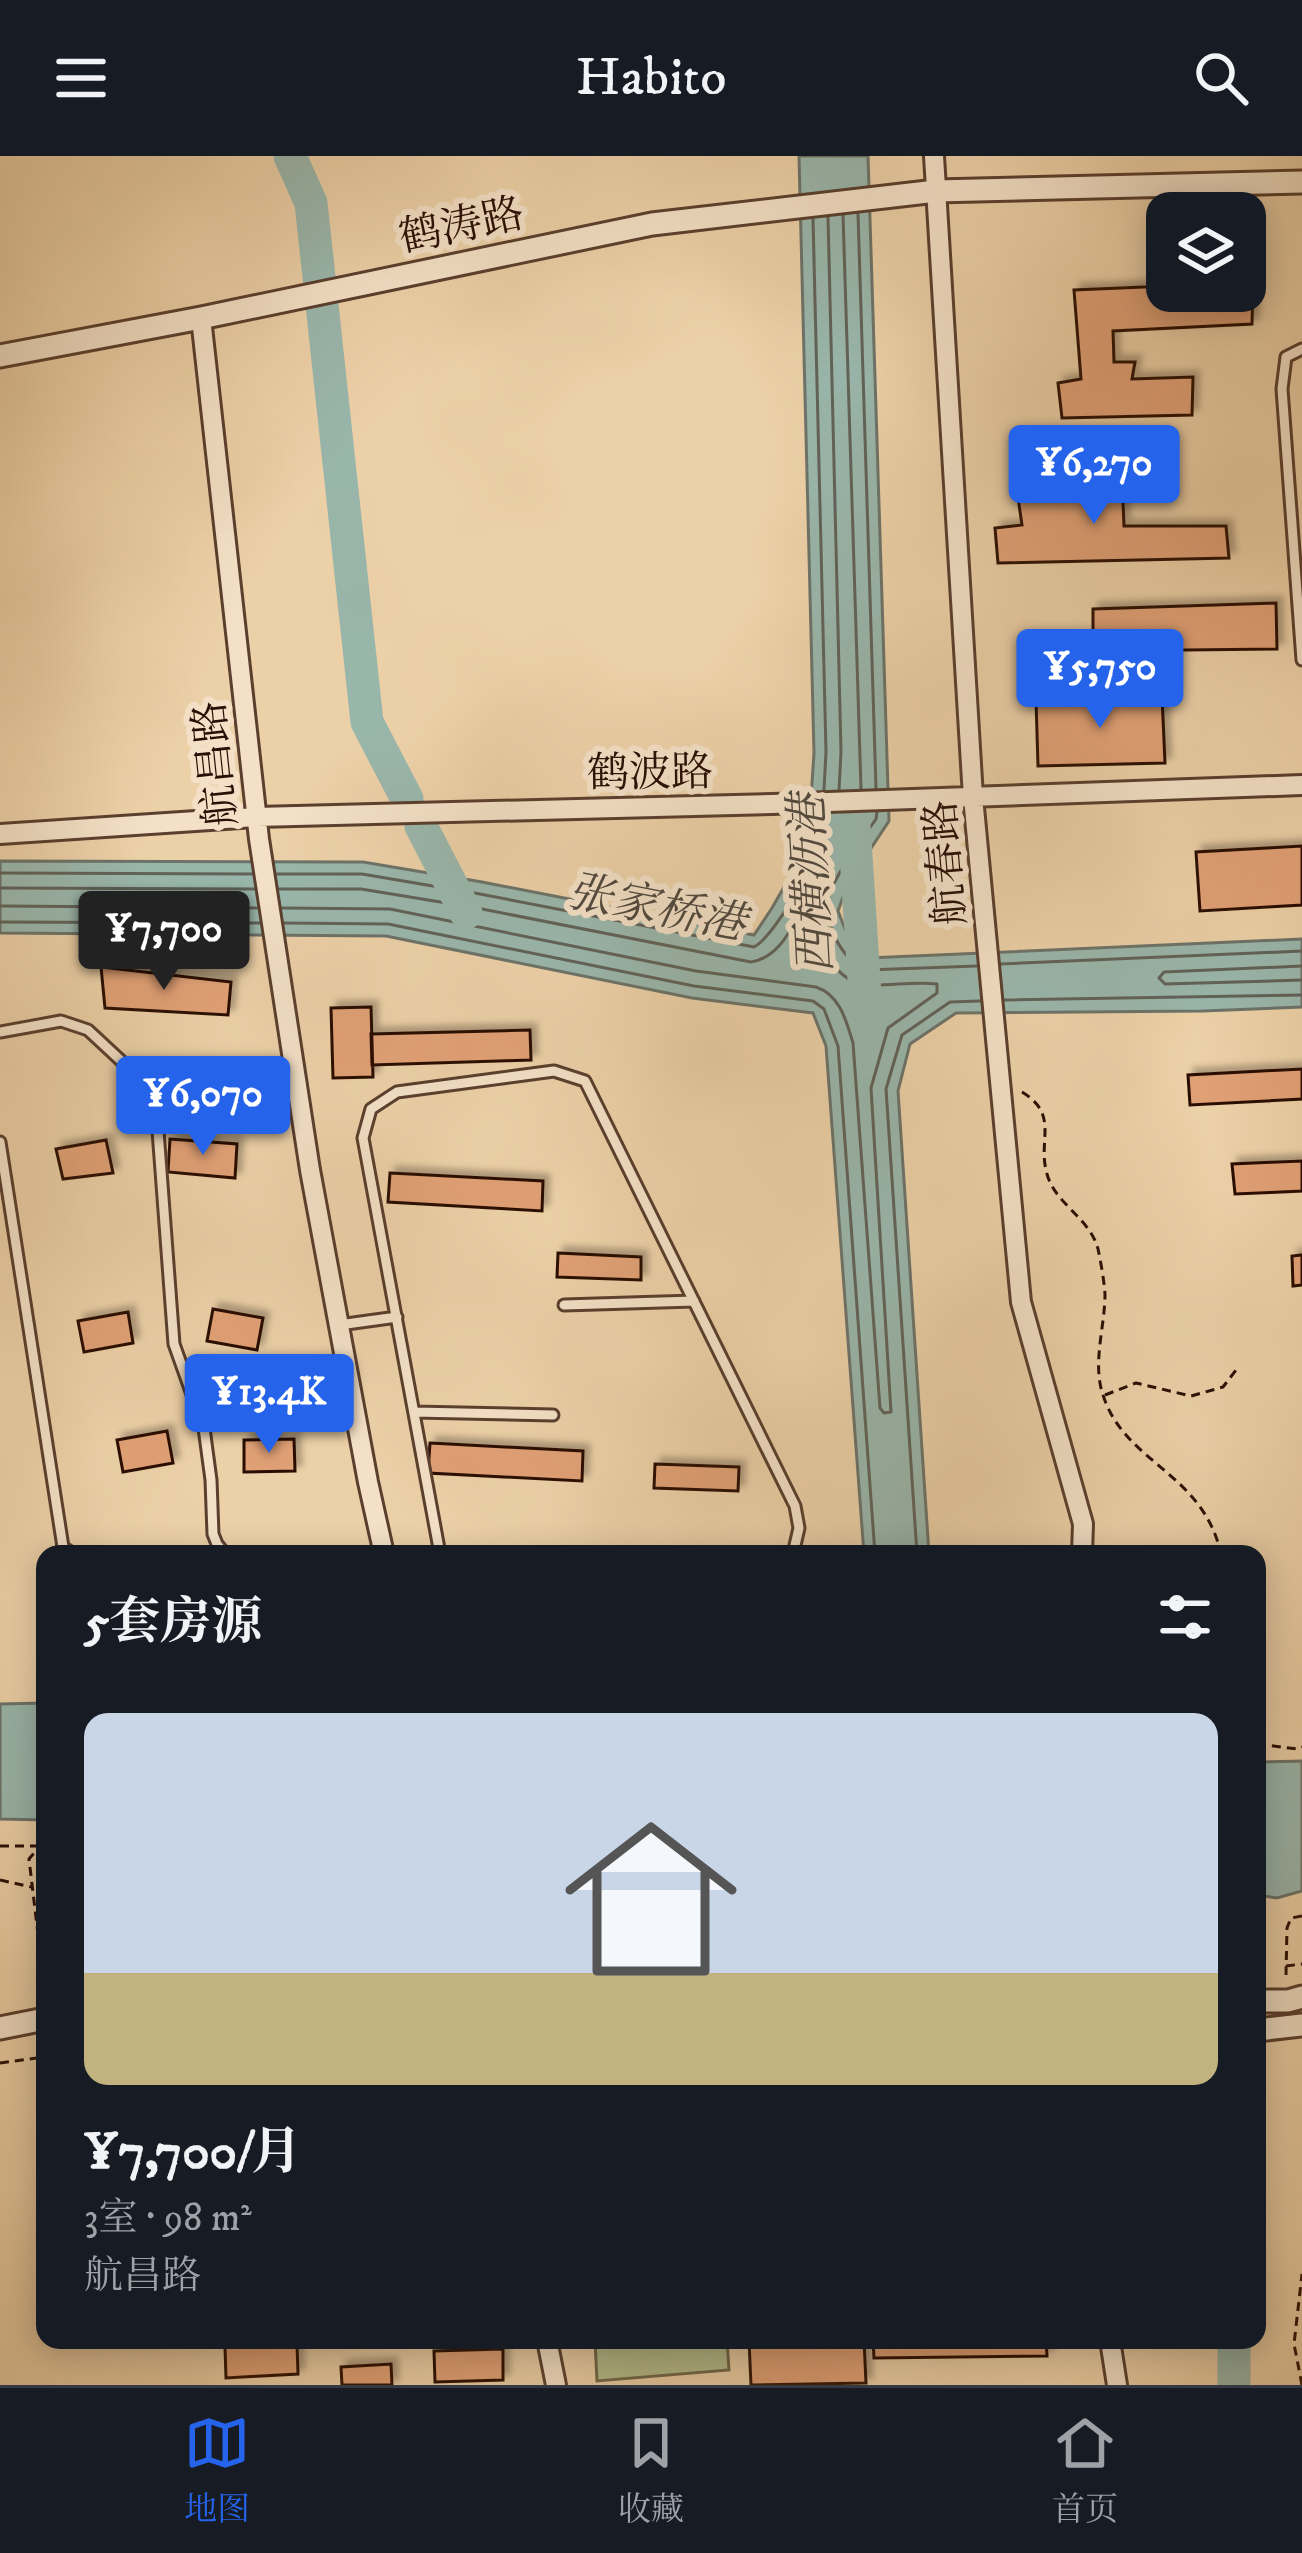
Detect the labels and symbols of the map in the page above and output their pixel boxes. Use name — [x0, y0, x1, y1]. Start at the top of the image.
street label: 鹤涛路 — [395, 188, 529, 265]
pin: ¥6,270 — [996, 425, 1192, 527]
pin: ¥5,750 — [1002, 629, 1198, 731]
street label: 航昌路 — [185, 698, 249, 829]
street label: 鹤波路 — [587, 747, 714, 801]
water label: 西横沥港 — [780, 788, 846, 975]
street label: 航春路 — [916, 798, 978, 928]
water label: 张家桥港 — [563, 864, 755, 955]
pin: ¥7,700 — [66, 891, 262, 993]
pin: ¥6,070 — [105, 1056, 301, 1158]
pin: ¥13.4K — [171, 1354, 367, 1456]

